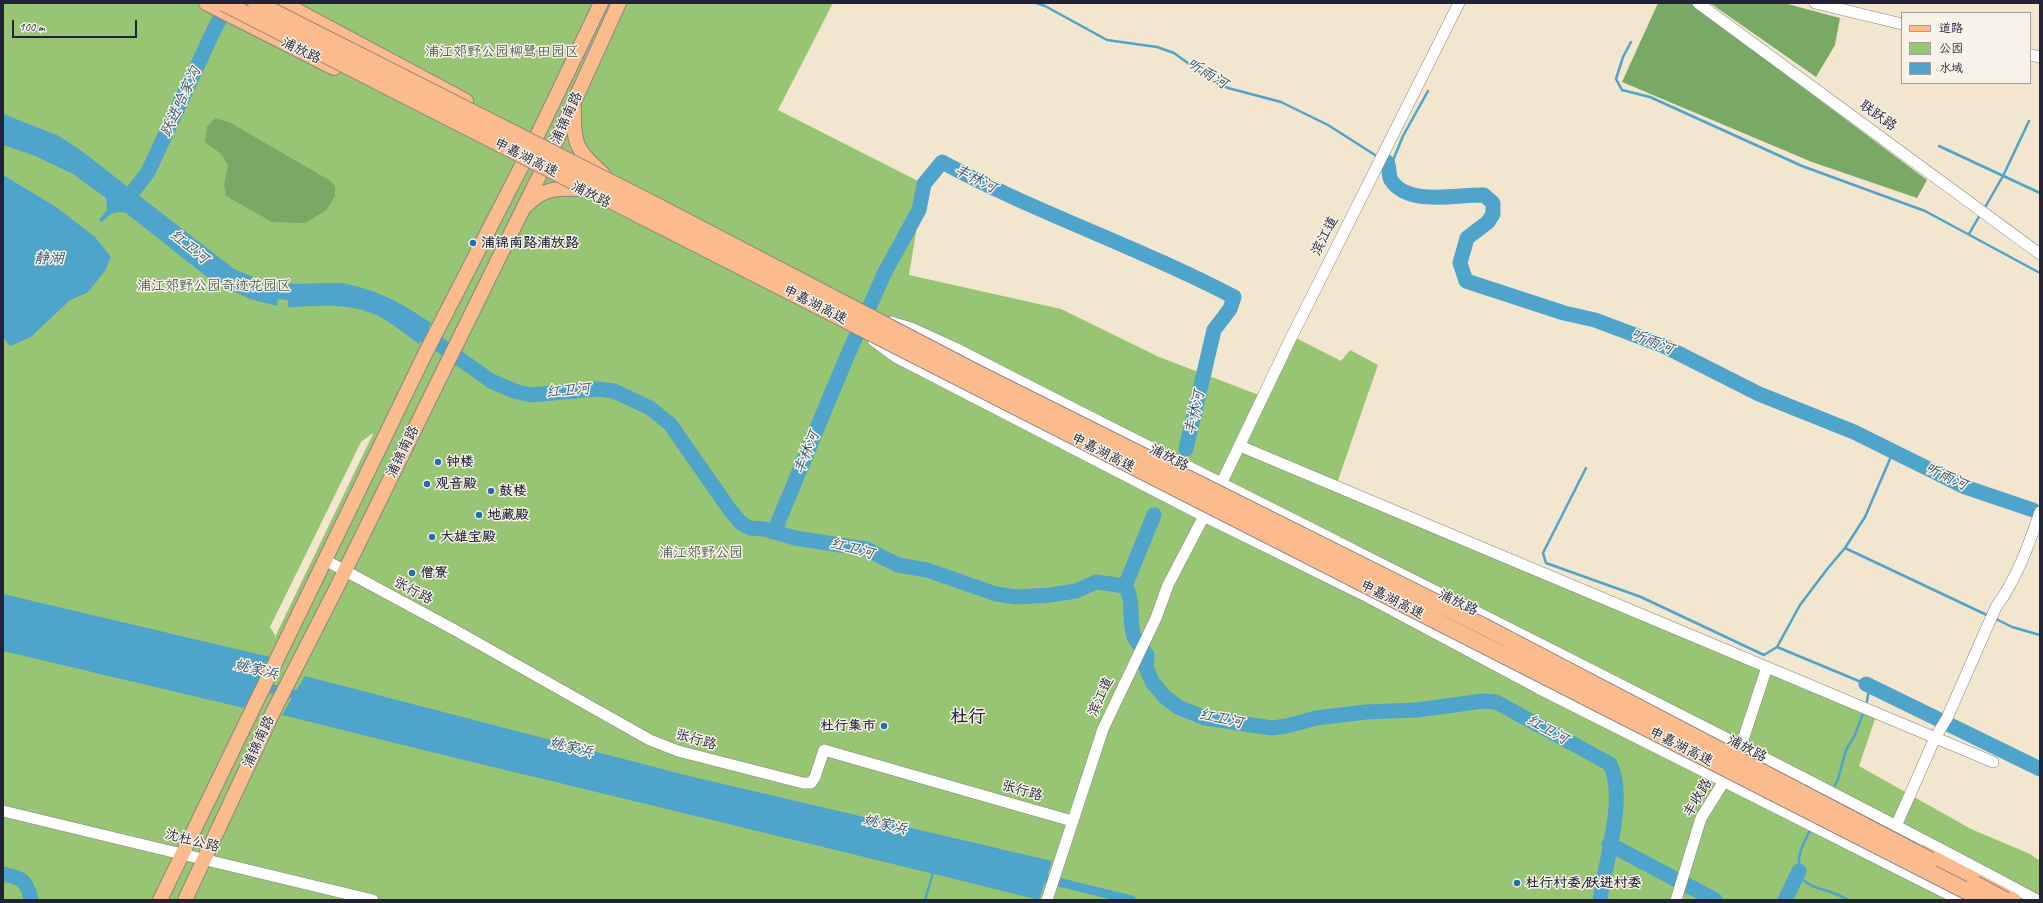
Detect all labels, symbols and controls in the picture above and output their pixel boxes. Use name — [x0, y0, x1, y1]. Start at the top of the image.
scale bar — [14, 12, 139, 38]
legend — [1901, 12, 2031, 84]
text: 100 m — [19, 19, 45, 35]
text: 道路 — [1939, 20, 1963, 36]
street label: 浦放路 — [278, 34, 324, 68]
text: 公园 — [1939, 40, 1963, 56]
park label: 浦江郊野公园柳鹭田园区 — [425, 44, 579, 60]
water label: 听雨河 — [1183, 55, 1231, 93]
text: 水域 — [1939, 60, 1963, 76]
water label: 跃进哈家沟 — [157, 64, 205, 140]
street label: 浦锦南路 — [548, 89, 586, 147]
street label: 联跃路 — [1856, 97, 1900, 135]
street label: 申嘉湖高速 — [491, 135, 561, 181]
water label: 丰林河 — [951, 161, 999, 197]
street label: 浦放路 — [568, 178, 614, 212]
street label: 滨江道 — [1308, 213, 1342, 259]
water label: 红卫河 — [166, 226, 212, 268]
place label: 浦锦南路浦放路 — [481, 235, 579, 251]
marker: 浦锦南路浦放路 — [468, 238, 478, 248]
water label: 静湖 — [34, 250, 64, 268]
park label: 浦江郊野公园奇迹花园区 — [137, 278, 291, 294]
street label: 申嘉湖高速 — [780, 282, 850, 328]
water label: 听雨河 — [1628, 325, 1676, 359]
water label: 红卫河 — [545, 380, 591, 402]
water label: 丰林河 — [1181, 389, 1209, 437]
street label: 浦锦南路 — [383, 423, 423, 481]
water label: 丰林河 — [790, 429, 824, 477]
street label: 申嘉湖高速 — [1068, 430, 1138, 476]
street label: 浦放路 — [1146, 441, 1192, 475]
place label: 钟楼 — [446, 454, 474, 470]
marker: 钟楼 — [433, 457, 443, 467]
water label: 听雨河 — [1922, 459, 1970, 495]
place label: 观音殿 — [435, 476, 477, 492]
marker: 观音殿 — [422, 479, 432, 489]
place label: 鼓楼 — [499, 483, 527, 499]
marker: 鼓楼 — [486, 486, 496, 496]
place label: 地藏殿 — [487, 507, 529, 523]
marker: 地藏殿 — [474, 510, 484, 520]
place label: 大雄宝殿 — [440, 529, 496, 545]
marker: 大雄宝殿 — [427, 532, 437, 542]
water label: 红卫河 — [828, 534, 876, 564]
park label: 浦江郊野公园 — [659, 545, 743, 561]
place label: 僧寮 — [420, 565, 448, 581]
marker: 僧寮 — [407, 568, 417, 578]
street label: 张行路 — [391, 574, 435, 608]
street label: 申嘉湖高速 — [1357, 577, 1427, 623]
street label: 浦放路 — [1435, 586, 1481, 620]
water label: 姚家浜 — [232, 656, 280, 684]
street label: 滨江道 — [1085, 674, 1117, 720]
district label: 杜行 — [950, 706, 986, 728]
water label: 红卫河 — [1197, 706, 1245, 732]
water label: 红卫河 — [1523, 711, 1571, 749]
street label: 浦锦南路 — [240, 713, 278, 771]
place label: 杜行集市 — [820, 718, 876, 734]
marker: 杜行集市 — [879, 721, 889, 731]
street label: 申嘉湖高速 — [1646, 724, 1716, 770]
street label: 张行路 — [673, 726, 719, 754]
street label: 浦放路 — [1724, 732, 1770, 766]
water label: 姚家浜 — [547, 734, 595, 762]
street label: 丰收路 — [1680, 776, 1716, 820]
street label: 张行路 — [999, 777, 1045, 805]
water label: 姚家浜 — [861, 811, 909, 839]
street label: 沈杜公路 — [163, 826, 221, 856]
place label: 杜行村委/跃进村委 — [1525, 875, 1642, 891]
marker: 杜行村委/跃进村委 — [1512, 878, 1522, 888]

